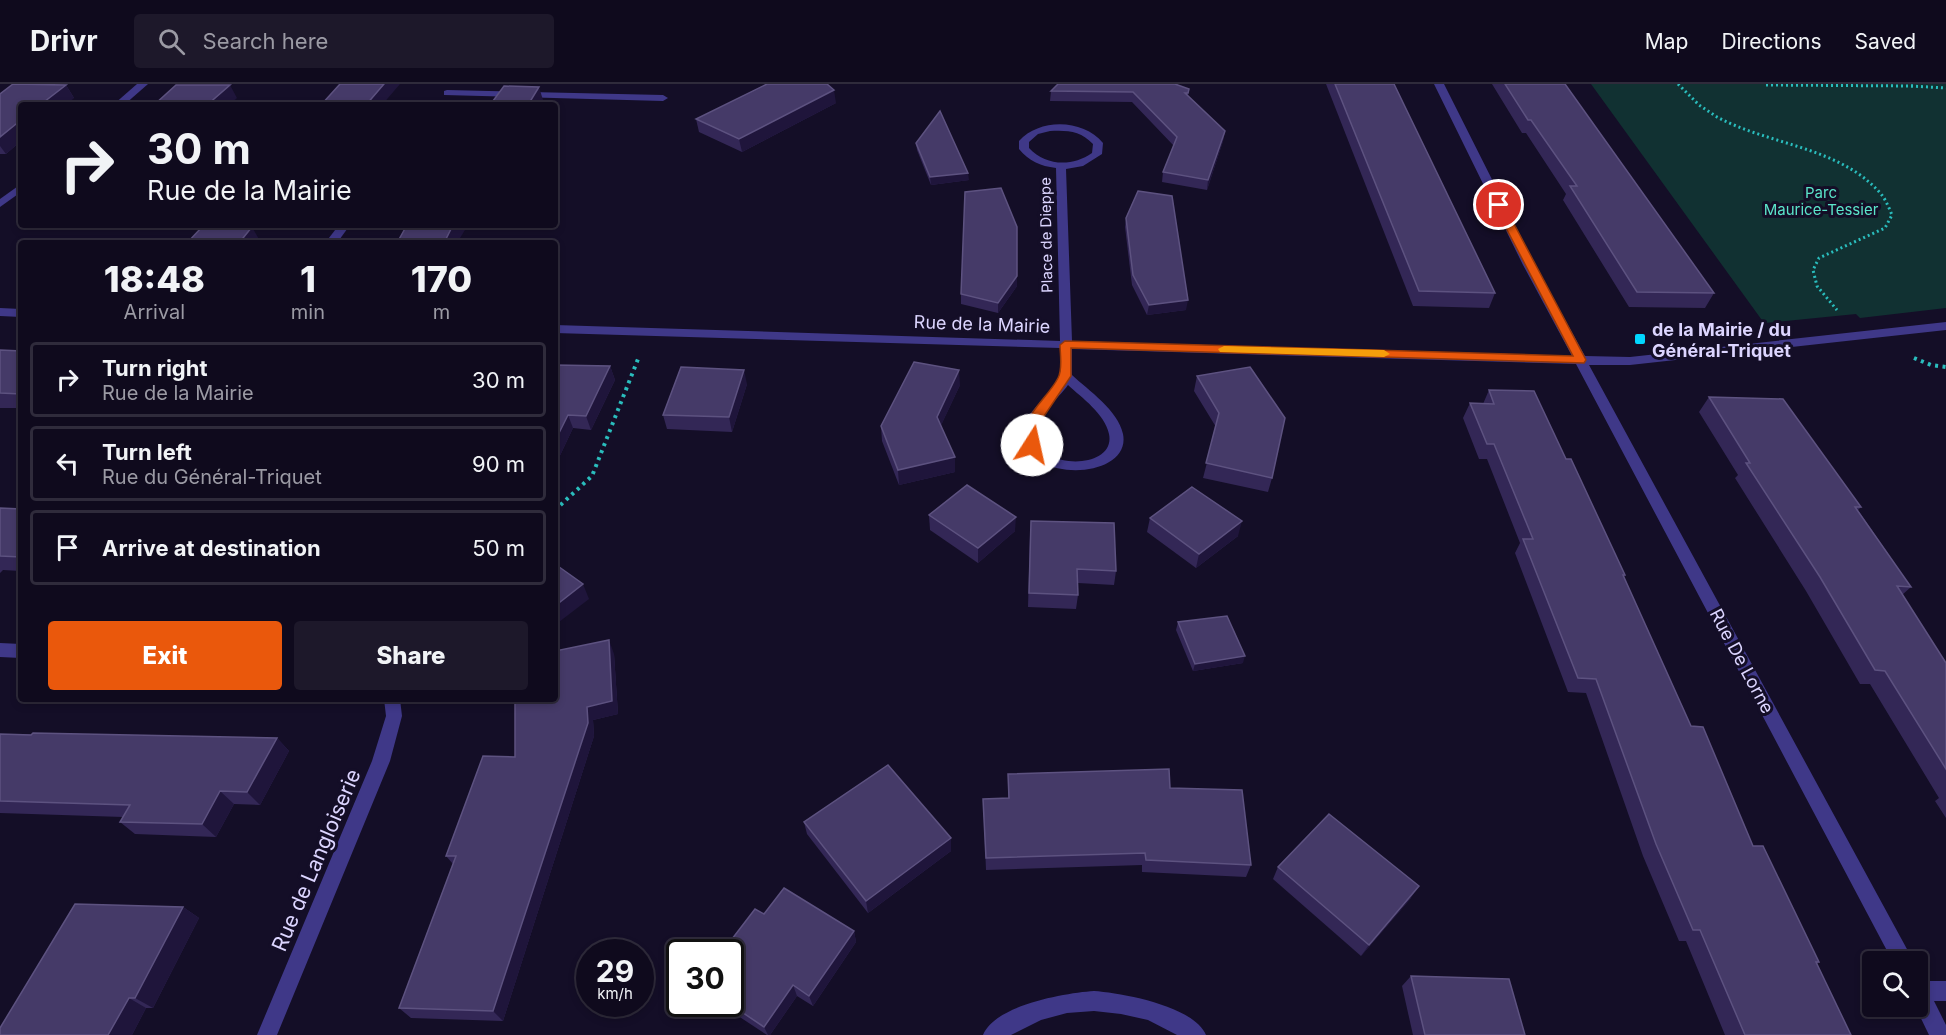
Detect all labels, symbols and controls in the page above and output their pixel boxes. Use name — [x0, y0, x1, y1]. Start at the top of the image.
search box — [134, 14, 554, 68]
text: Drivr — [30, 24, 98, 58]
icon: search — [155, 25, 188, 58]
text: Search here — [203, 28, 328, 54]
text: Map — [1645, 29, 1688, 54]
text: Directions — [1721, 29, 1822, 54]
text: Saved — [1855, 29, 1916, 54]
text: 30 m — [147, 123, 251, 174]
icon: right — [48, 126, 126, 204]
text: Rue de la Mairie — [147, 174, 352, 207]
street label: Place de Dieppe — [1035, 177, 1057, 293]
pin — [1473, 179, 1524, 230]
park label: Parc Maurice-Tessier — [1764, 183, 1879, 219]
icon: arrive — [1482, 188, 1515, 221]
text: 18:48 — [104, 257, 205, 301]
text: 1 — [300, 257, 316, 301]
text: 170 — [411, 257, 472, 301]
text: Arrival — [124, 300, 185, 324]
text: min — [291, 300, 325, 324]
text: m — [433, 300, 450, 324]
street label: Rue de la Mairie — [913, 311, 1051, 337]
place label: de la Mairie / du Général-Triquet — [1652, 319, 1791, 361]
marker: de la Mairie / du Général-Triquet — [1633, 332, 1647, 346]
text: Turn right — [102, 355, 208, 381]
icon: right — [51, 363, 84, 396]
text: 30 m — [472, 367, 525, 393]
text: Rue de la Mairie — [102, 381, 254, 405]
position arrow — [1000, 413, 1064, 477]
text: Turn left — [102, 439, 192, 465]
icon: left — [51, 447, 84, 480]
text: 90 m — [472, 451, 525, 477]
text: Rue du Général-Triquet — [102, 465, 322, 489]
icon: arrive — [51, 531, 84, 564]
text: Arrive at destination — [102, 535, 321, 561]
text: 50 m — [472, 535, 525, 561]
street label: Rue De Lorne — [1706, 605, 1778, 717]
button: Exit — [48, 621, 282, 690]
button: Share — [294, 621, 528, 690]
street label: Rue de Langloiserie — [266, 765, 366, 955]
speed limit sign: 30 — [666, 939, 744, 1017]
map controls — [1862, 951, 1928, 1017]
button: search — [1862, 951, 1928, 1017]
text: 29 — [596, 953, 634, 989]
text: km/h — [597, 984, 633, 1003]

